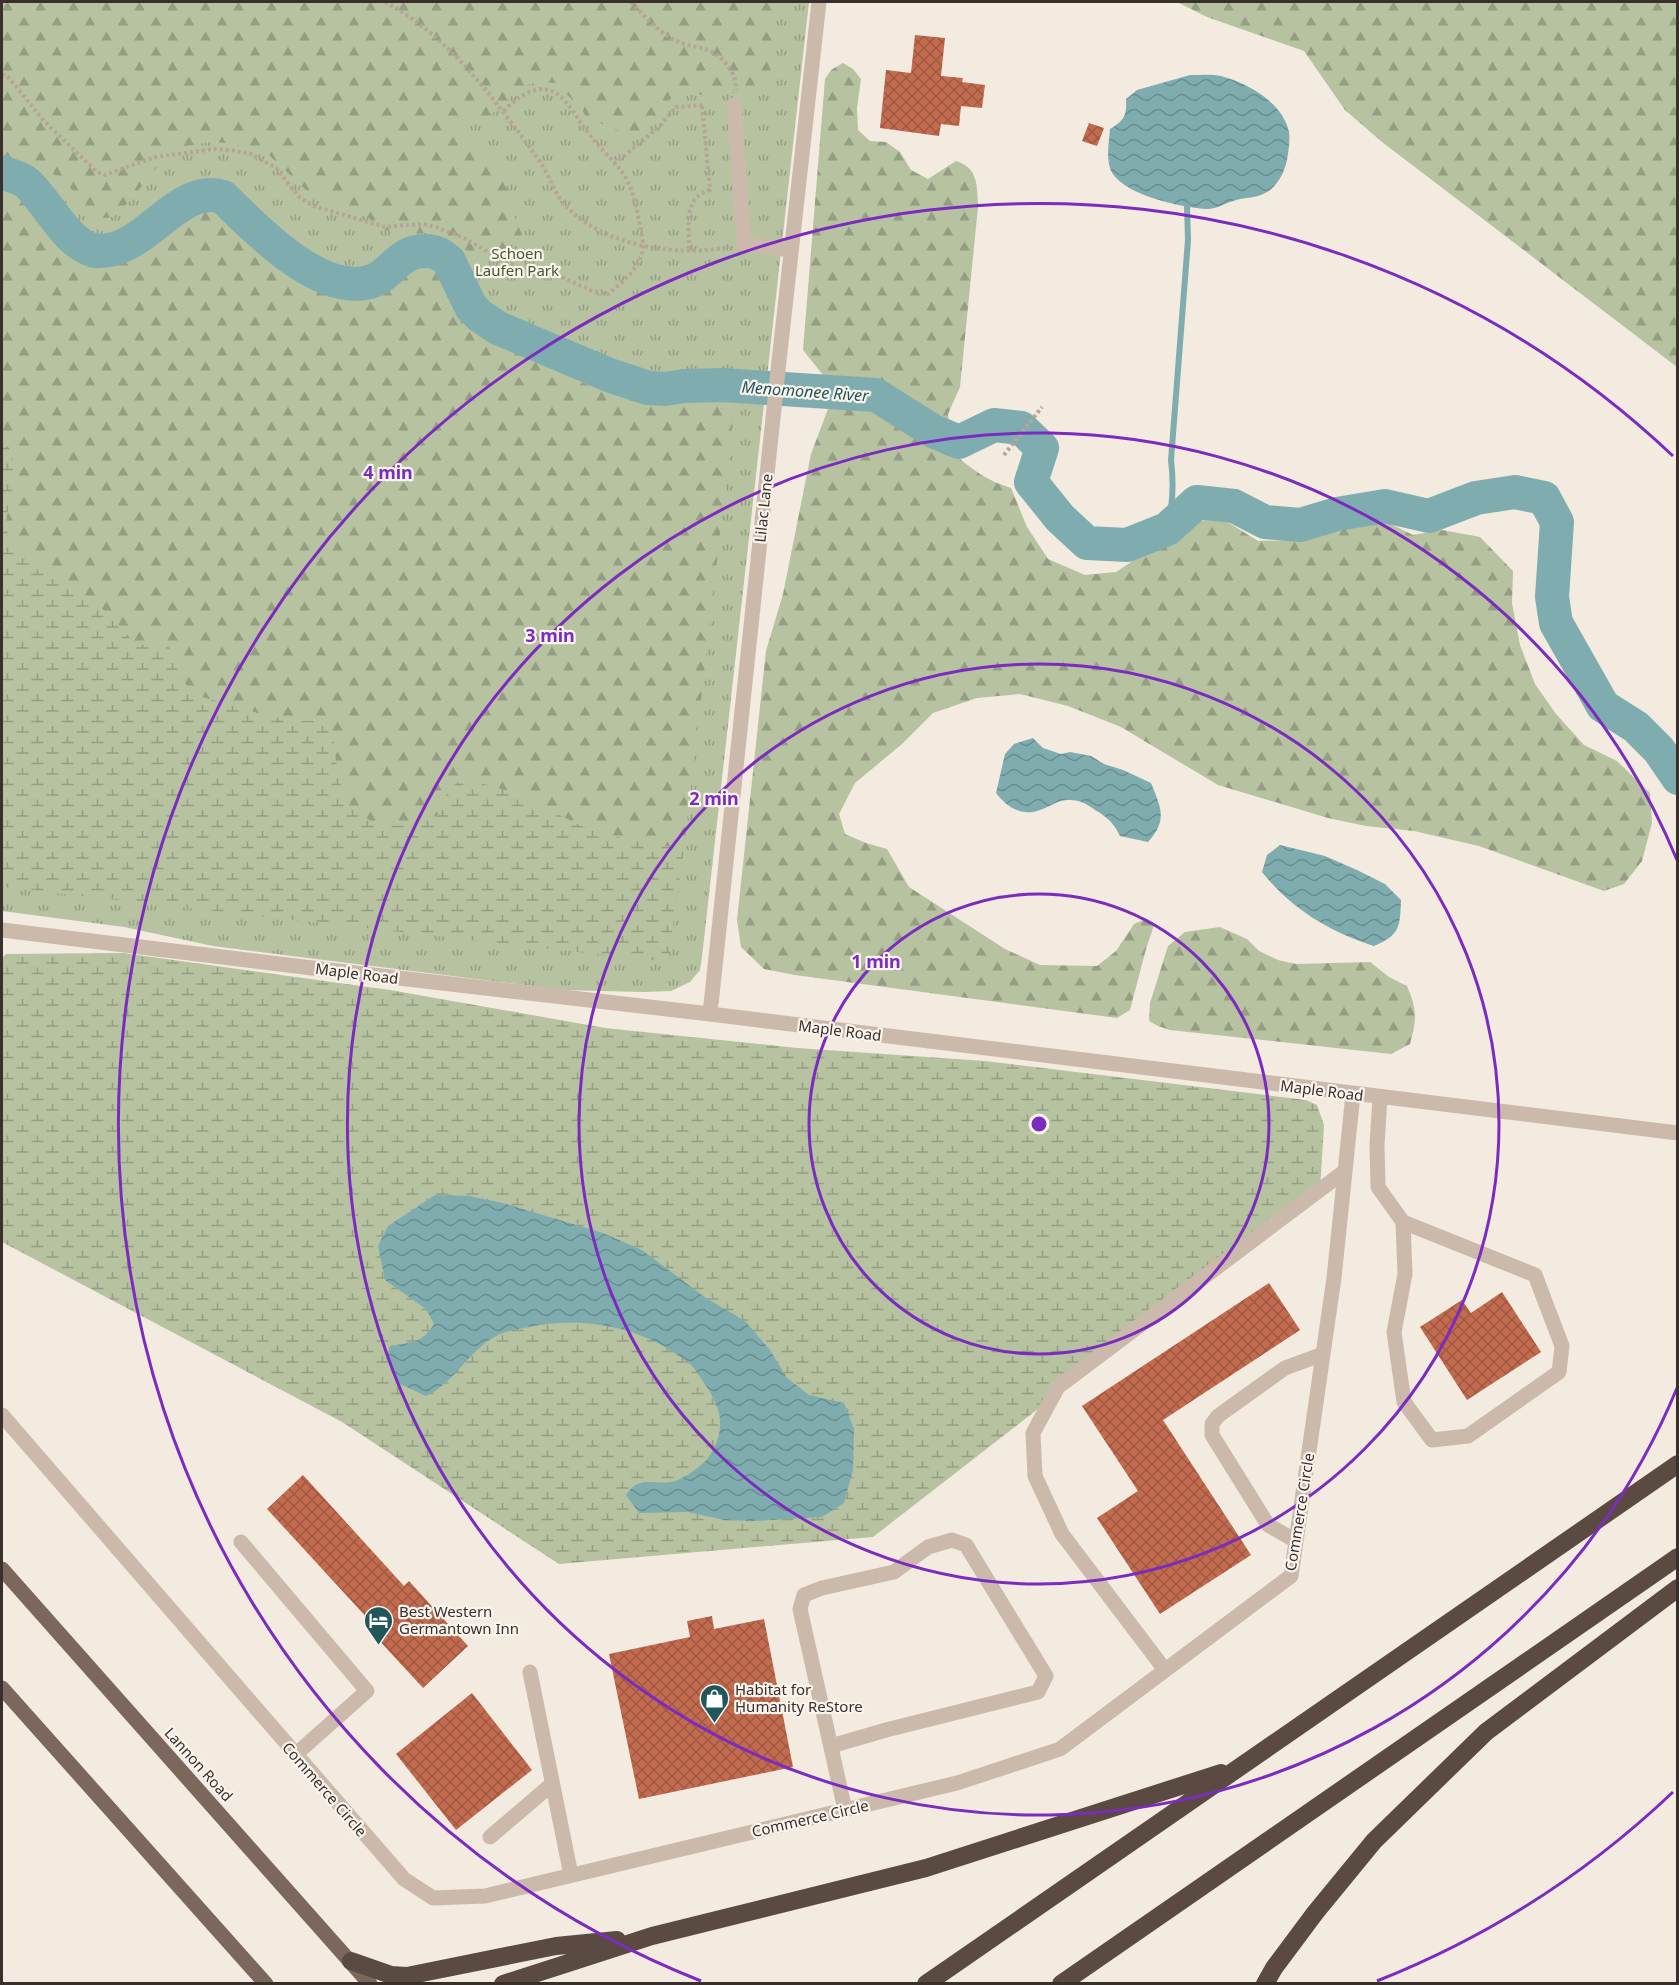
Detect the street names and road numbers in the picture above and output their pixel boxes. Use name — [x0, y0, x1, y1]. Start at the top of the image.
street label: Lilac Lane — [749, 473, 777, 543]
street label: Maple Road — [314, 958, 400, 988]
street label: Maple Road — [797, 1015, 883, 1045]
street label: Maple Road — [1279, 1075, 1365, 1105]
street label: Commerce Circle — [1280, 1452, 1318, 1572]
street label: Lannon Road — [160, 1723, 238, 1805]
street label: Commerce Circle — [278, 1737, 372, 1841]
street label: Commerce Circle — [750, 1795, 870, 1841]

